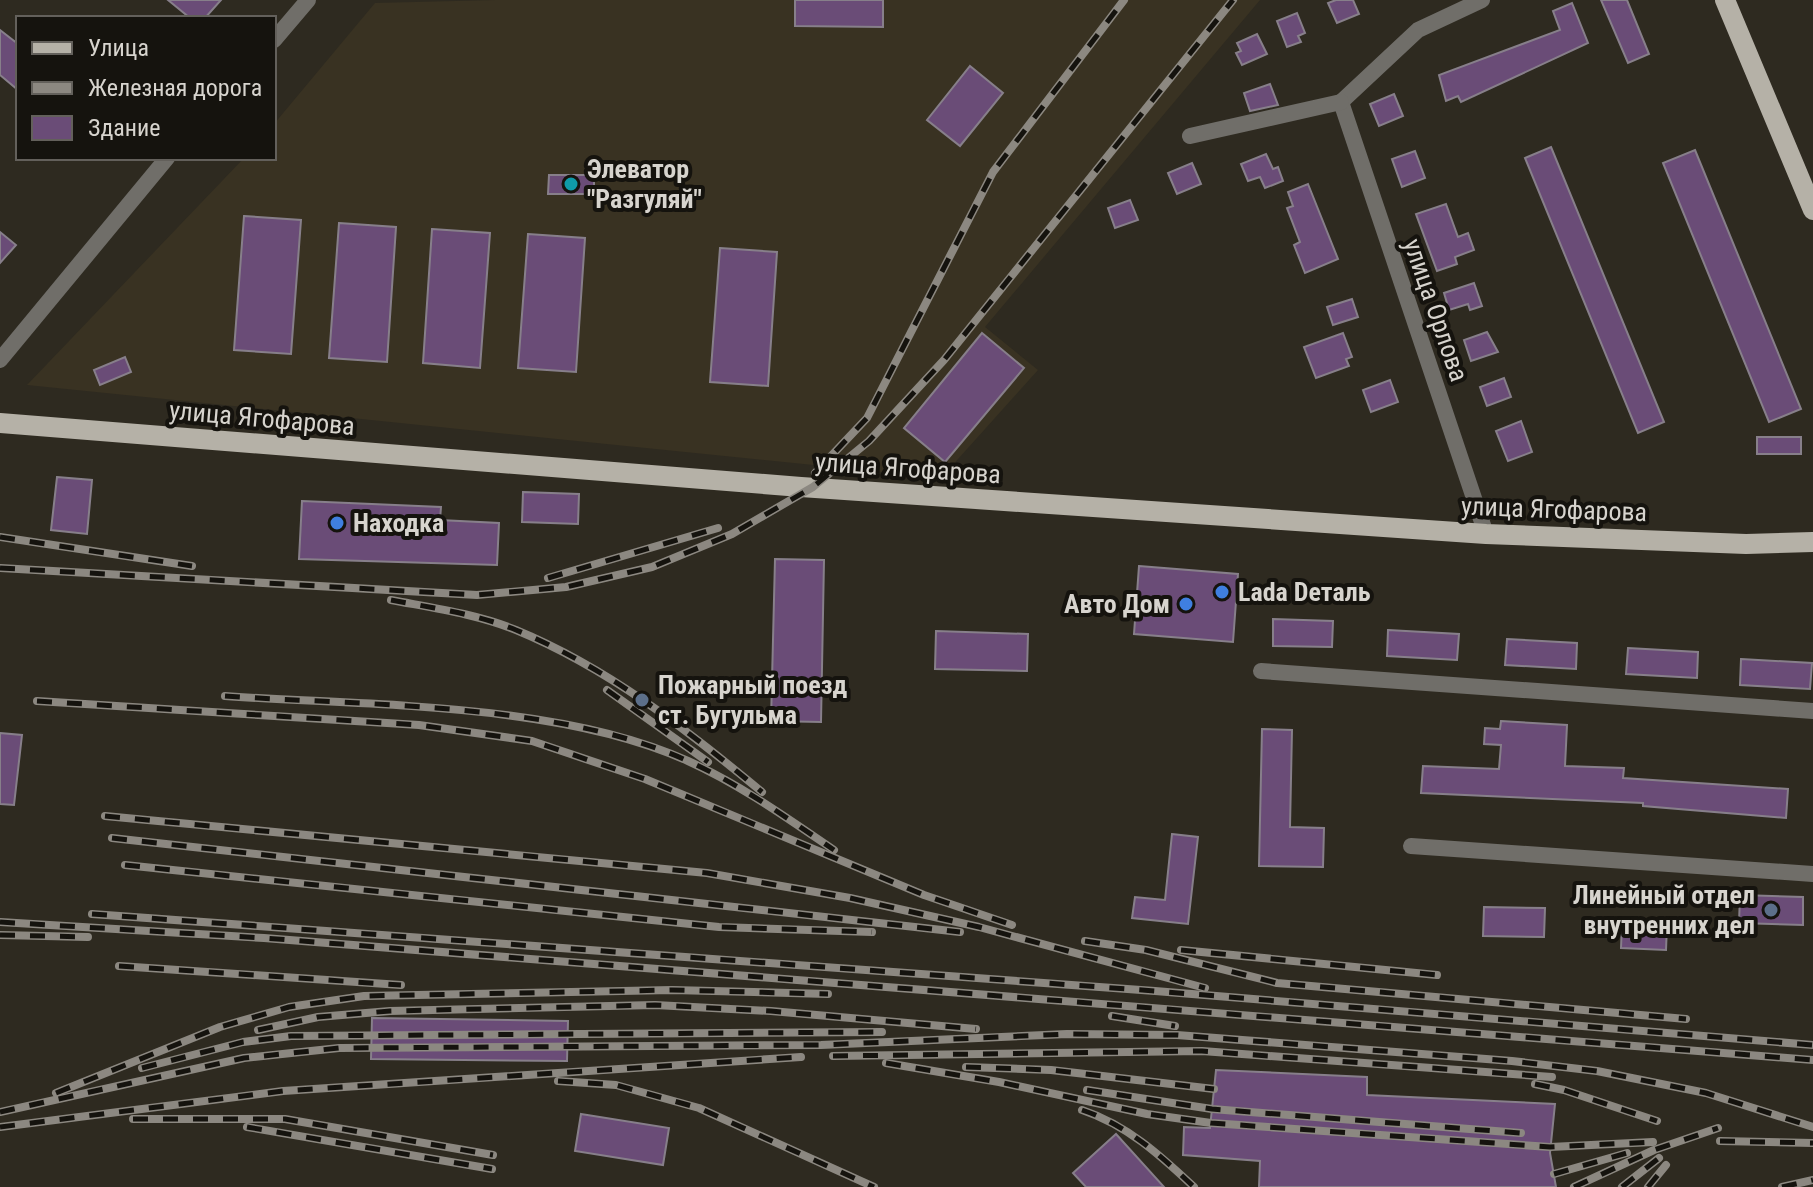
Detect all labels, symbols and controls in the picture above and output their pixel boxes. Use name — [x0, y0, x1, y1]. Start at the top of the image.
legend — [16, 16, 276, 160]
text: Улица — [88, 34, 149, 62]
text: Железная дорога — [88, 74, 262, 102]
text: Здание — [88, 114, 160, 142]
place label: Элеватор "Разгуляй" — [587, 154, 702, 214]
marker: Элеватор "Разгуляй" — [562, 175, 580, 193]
street label: улица Орлова — [1398, 235, 1474, 385]
street label: улица Ягофарова — [168, 395, 356, 441]
street label: улица Ягофарова — [814, 447, 1002, 489]
street label: улица Ягофарова — [1460, 491, 1648, 527]
place label: Находка — [353, 508, 444, 538]
marker: Находка — [328, 514, 346, 532]
place label: Lada Dеталь — [1238, 577, 1371, 607]
marker: Lada Dеталь — [1213, 583, 1231, 601]
place label: Авто Дом — [1064, 589, 1170, 619]
marker: Авто Дом — [1177, 595, 1195, 613]
place label: Пожарный поезд ст. Бугульма — [658, 670, 847, 730]
marker: Пожарный поезд ст. Бугульма — [633, 691, 651, 709]
place label: Линейный отдел внутренних дел — [1573, 880, 1755, 940]
marker: Линейный отдел внутренних дел — [1762, 901, 1780, 919]

